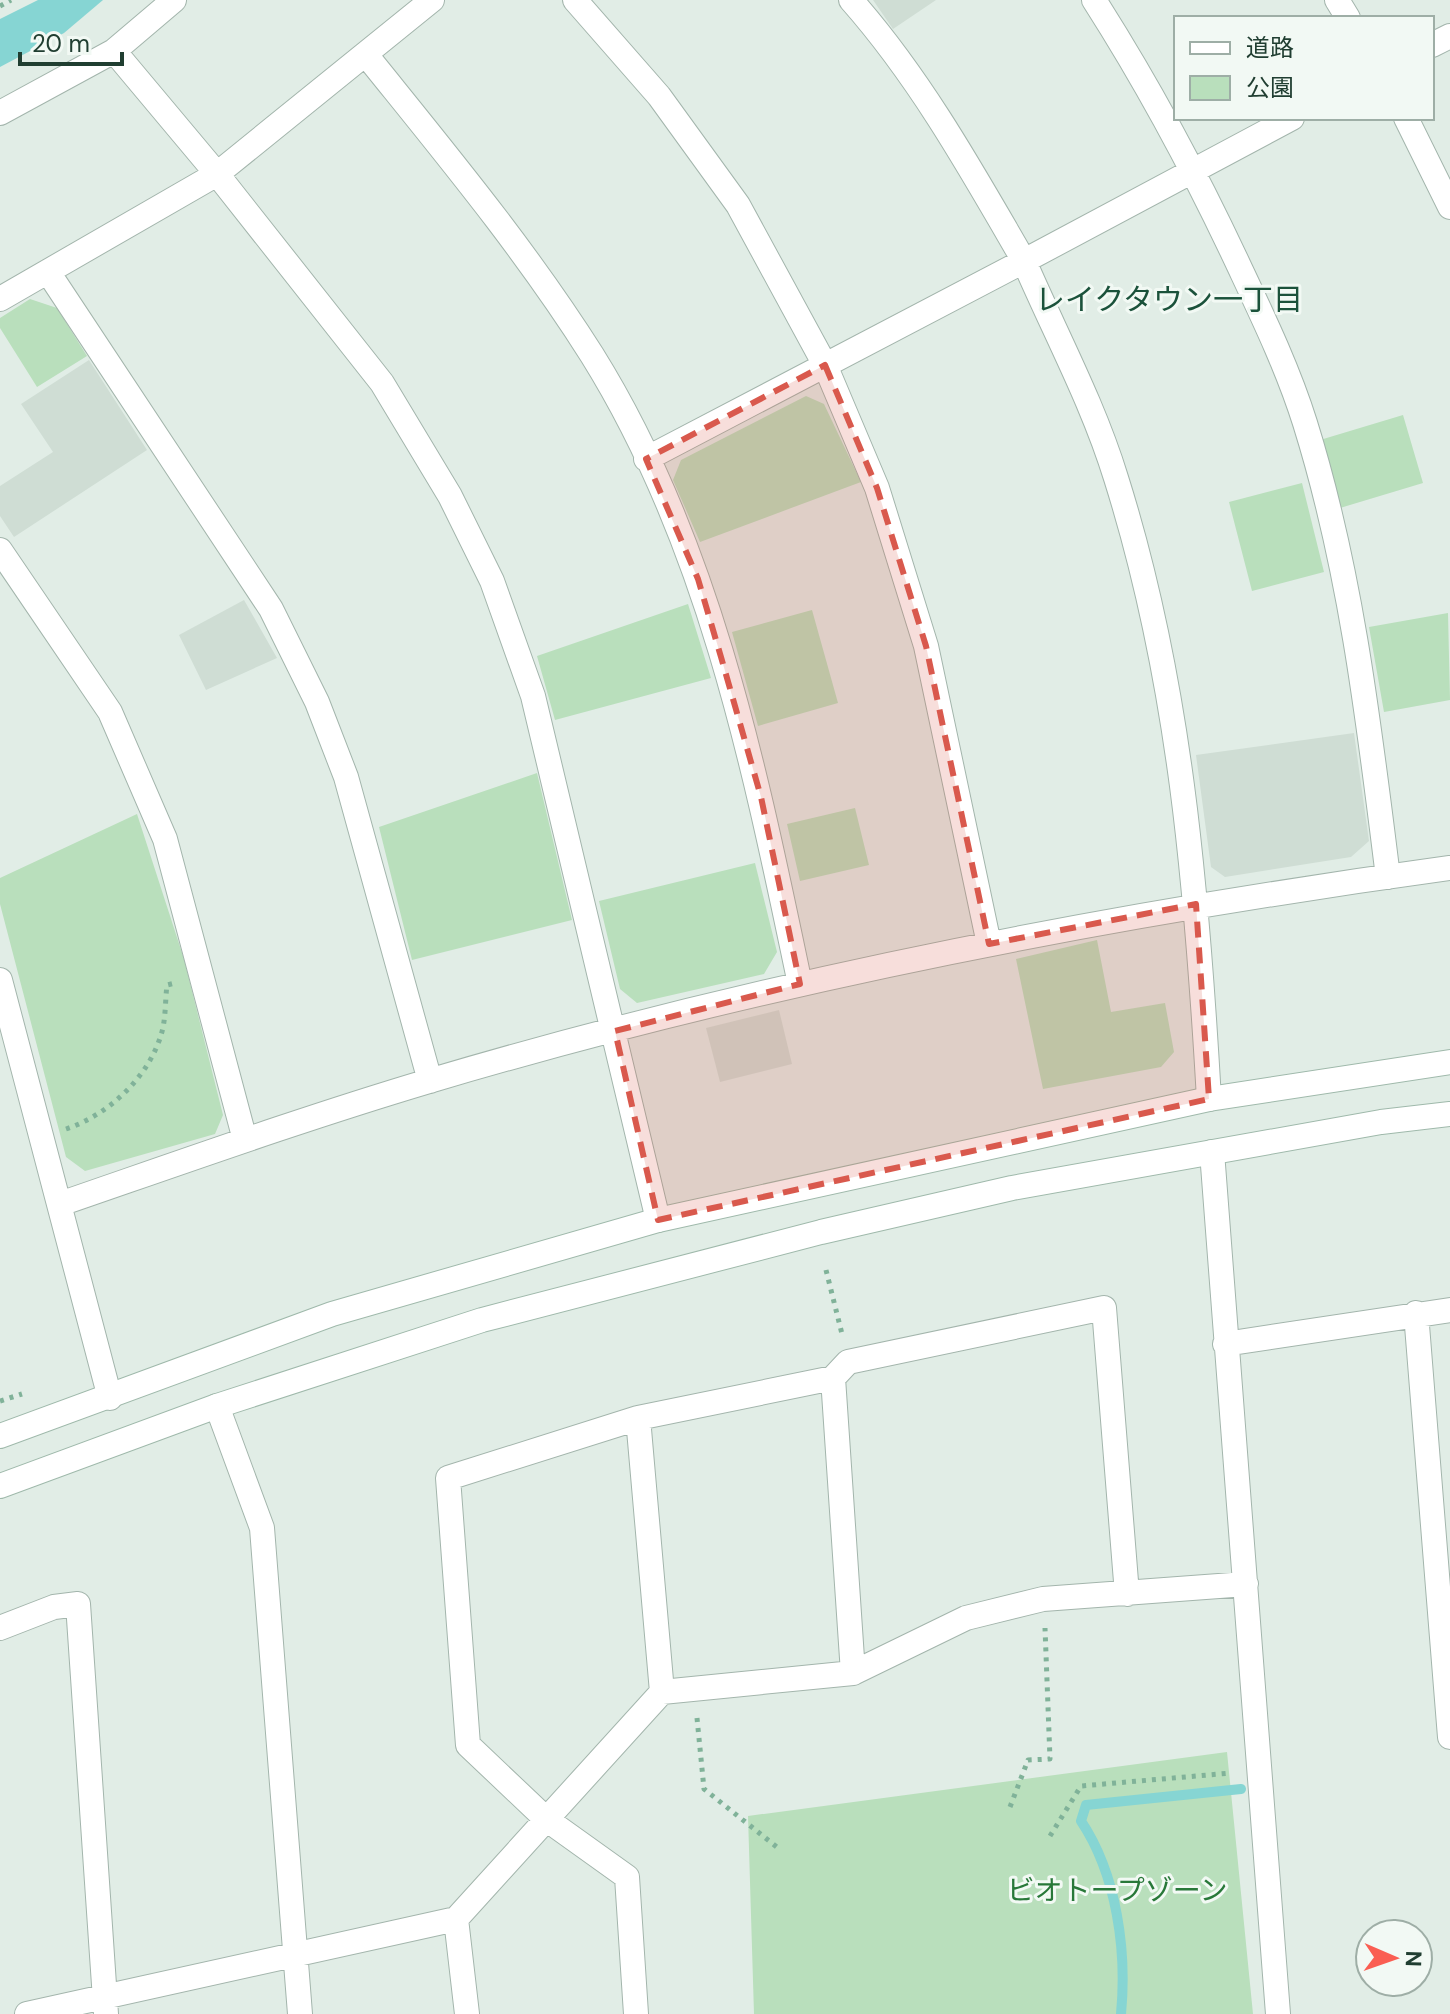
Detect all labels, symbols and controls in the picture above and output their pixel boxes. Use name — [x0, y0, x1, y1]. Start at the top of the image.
scale bar — [20, 16, 122, 66]
legend — [1174, 16, 1434, 120]
text: 20 m — [32, 28, 90, 59]
text: 道路 — [1246, 32, 1294, 63]
text: 公園 — [1246, 72, 1294, 103]
district label: レイクタウン一丁目 — [1035, 280, 1303, 319]
park label: ビオトープゾーン — [1007, 1872, 1227, 1909]
north arrow — [1354, 1918, 1434, 1998]
text: N — [1399, 1950, 1428, 1967]

